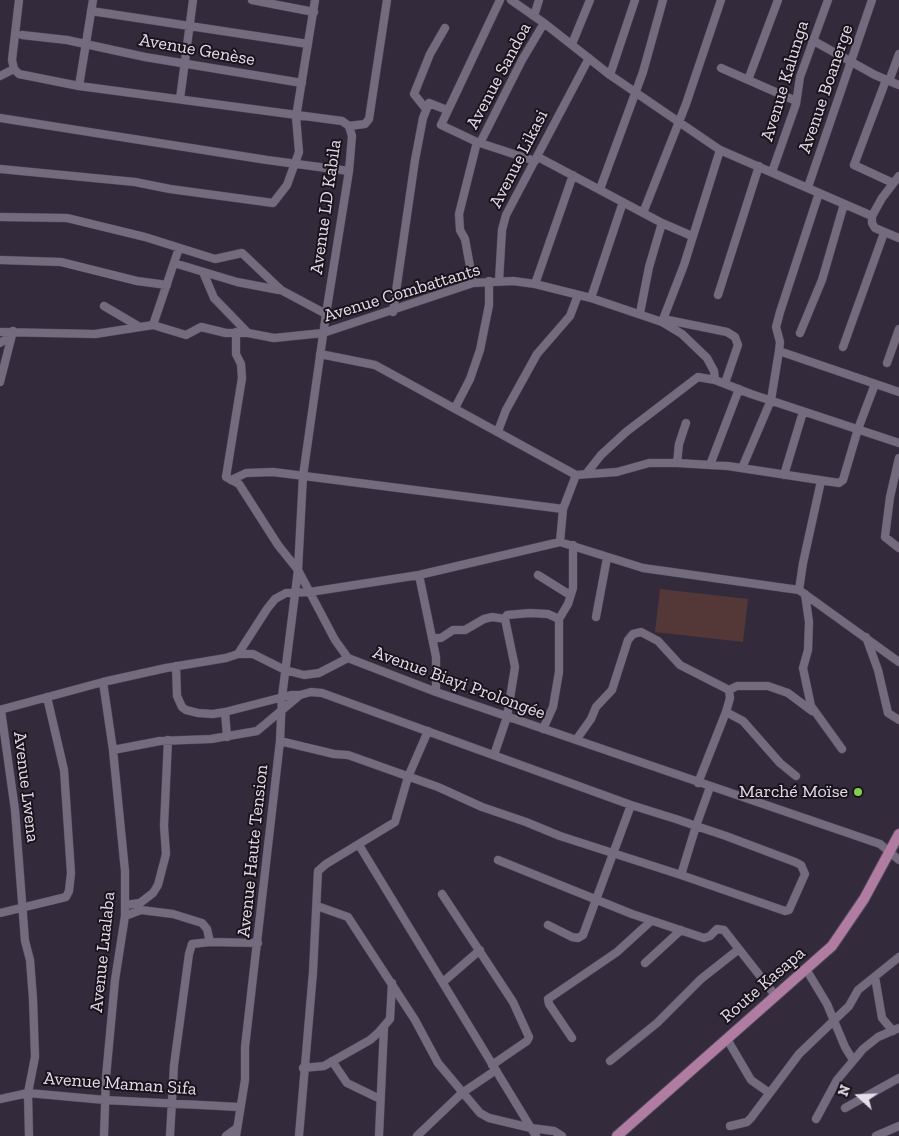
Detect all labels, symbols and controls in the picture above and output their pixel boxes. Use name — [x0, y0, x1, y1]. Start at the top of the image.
street label: Avenue Kalunga — [756, 18, 814, 144]
street label: Avenue Sandoa — [462, 19, 536, 133]
street label: Avenue Boanerge — [794, 22, 858, 156]
street label: Avenue Genèse — [137, 29, 257, 71]
street label: Avenue Likasi — [485, 106, 553, 212]
street label: Avenue LD Kabila — [306, 138, 346, 276]
street label: Avenue Combattants — [321, 259, 483, 327]
street label: Avenue Biayi Prolongée — [370, 642, 548, 724]
street label: Avenue Lwena — [8, 730, 44, 844]
street label: Avenue Haute Tension — [233, 763, 273, 939]
place label: Marché Moïse — [739, 781, 848, 803]
marker: Marché Moïse — [852, 786, 864, 798]
street label: Avenue Lualaba — [86, 891, 120, 1013]
street label: Route Kasapa — [716, 942, 810, 1028]
street label: Avenue Maman Sifa — [43, 1068, 197, 1100]
north arrow — [834, 1071, 884, 1121]
text: N — [835, 1083, 854, 1099]

